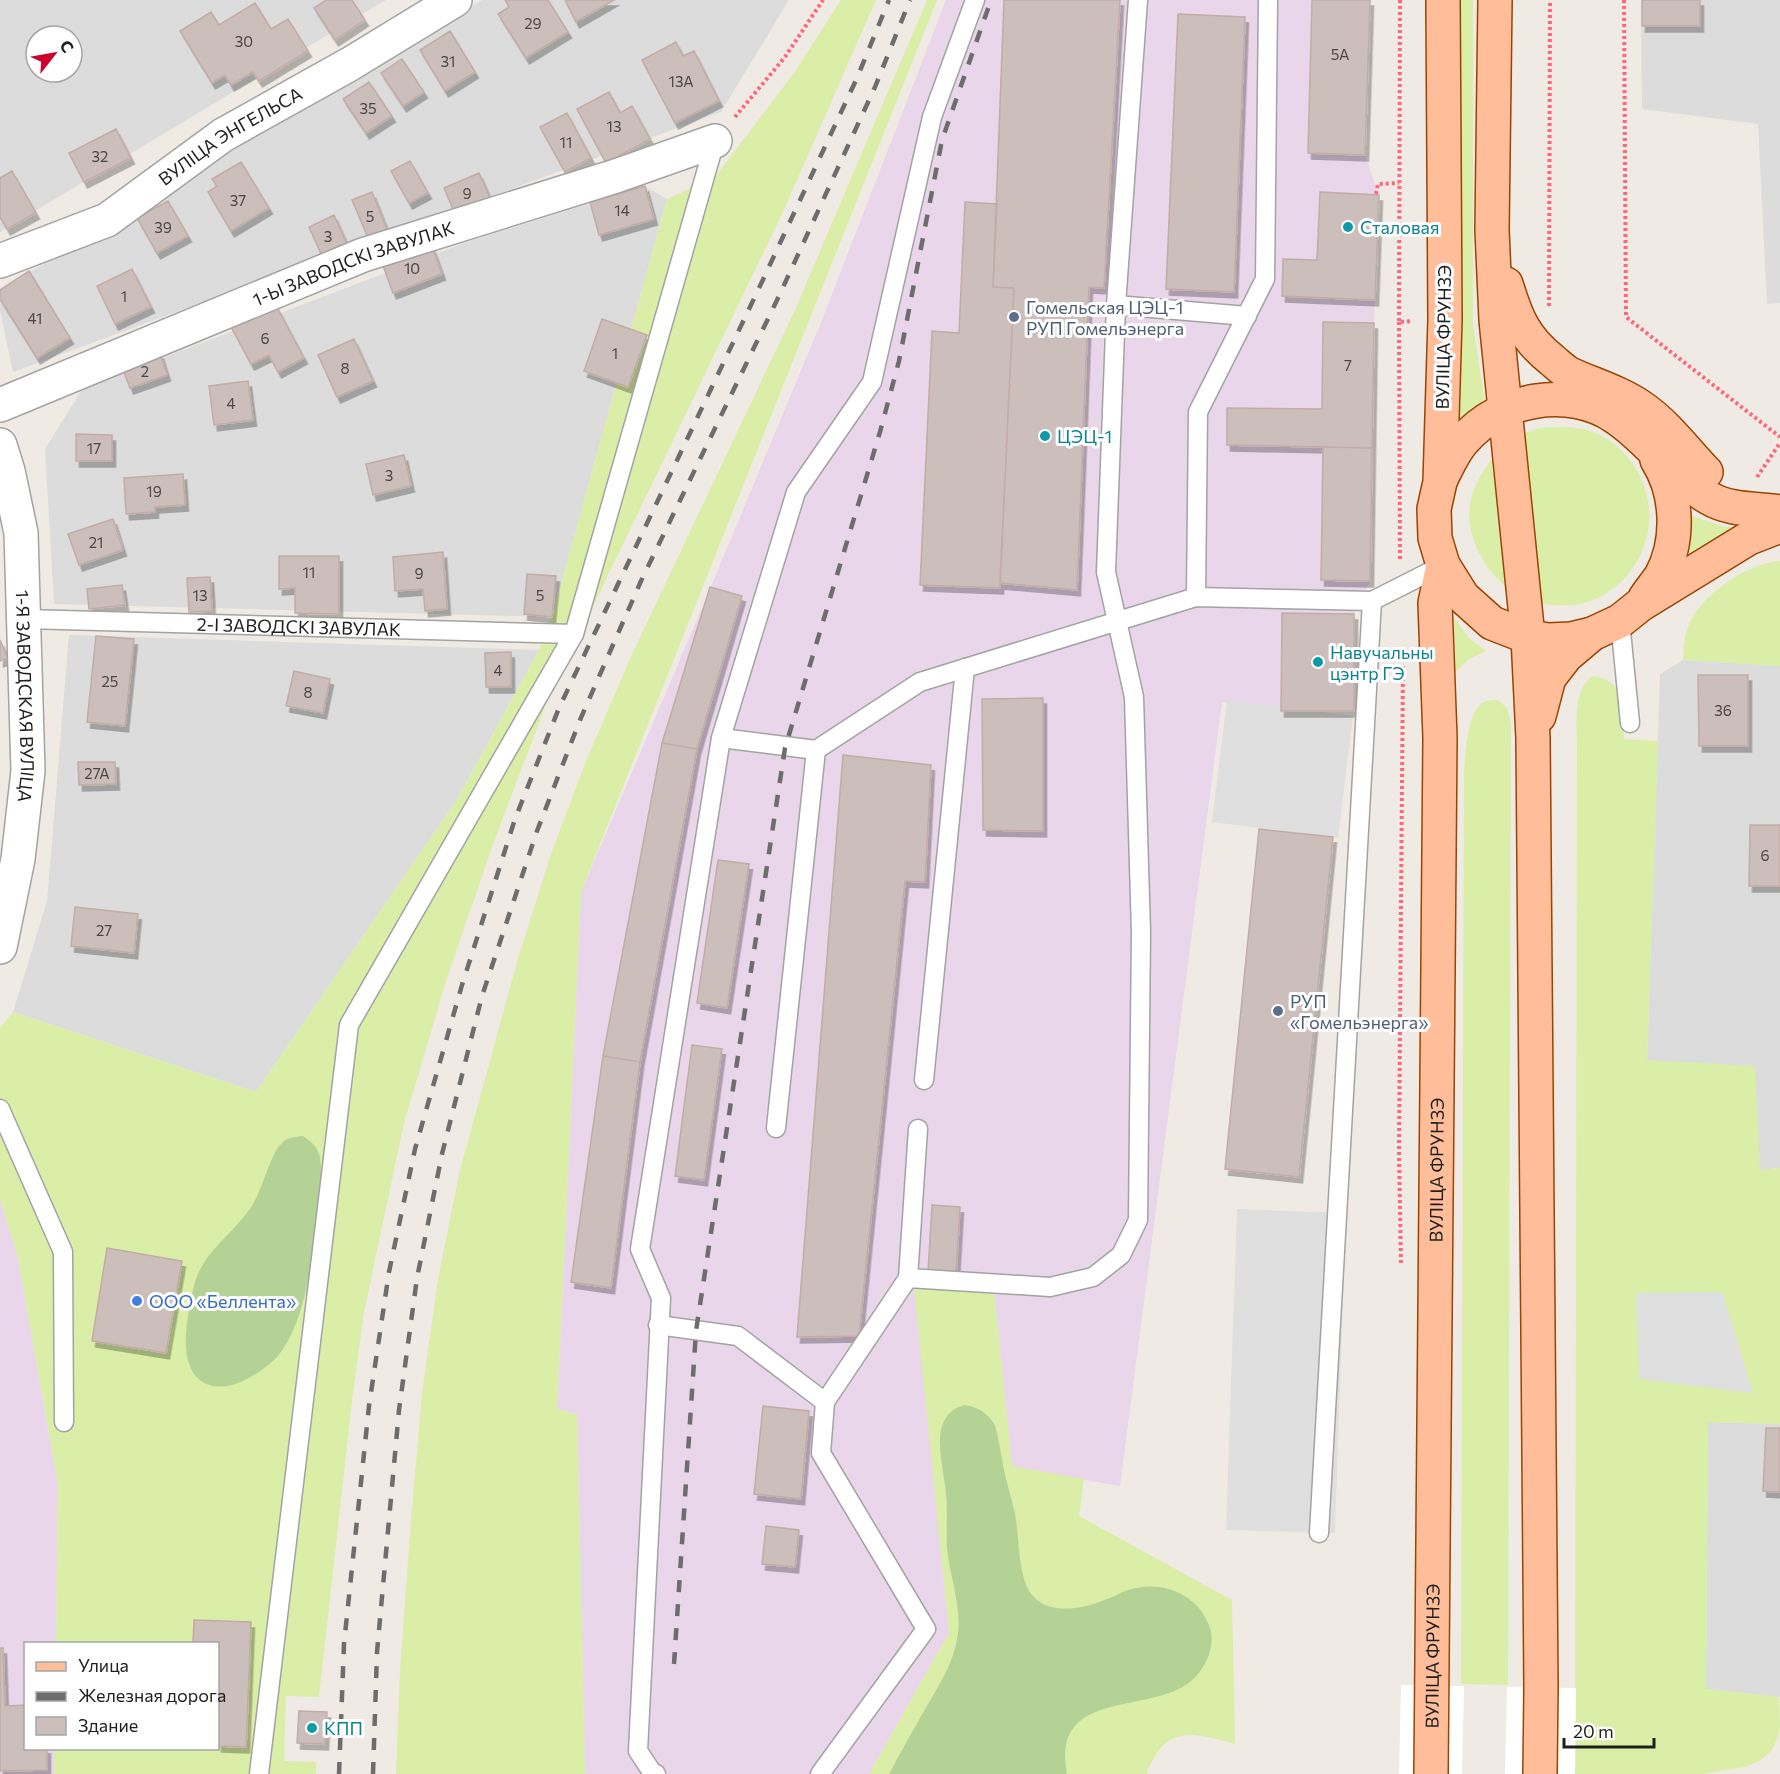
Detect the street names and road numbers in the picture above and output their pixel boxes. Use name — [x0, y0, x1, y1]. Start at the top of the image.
street label: ВУЛІЦА ЭНГЕЛЬСА — [154, 82, 306, 190]
street label: 1-Ы ЗАВОДСКІ ЗАВУЛАК — [249, 216, 457, 310]
street label: ВУЛІЦА ФРУНЗЭ — [1431, 264, 1455, 410]
street label: 1-Я ЗАВОДСКАЯ ВУЛІЦА — [12, 590, 39, 804]
street label: 2-І ЗАВОДСКІ ЗАВУЛАК — [196, 613, 401, 640]
street label: ВУЛІЦА ФРУНЗЭ — [1425, 1098, 1448, 1243]
street label: ВУЛІЦА ФРУНЗЭ — [1420, 1583, 1444, 1729]

